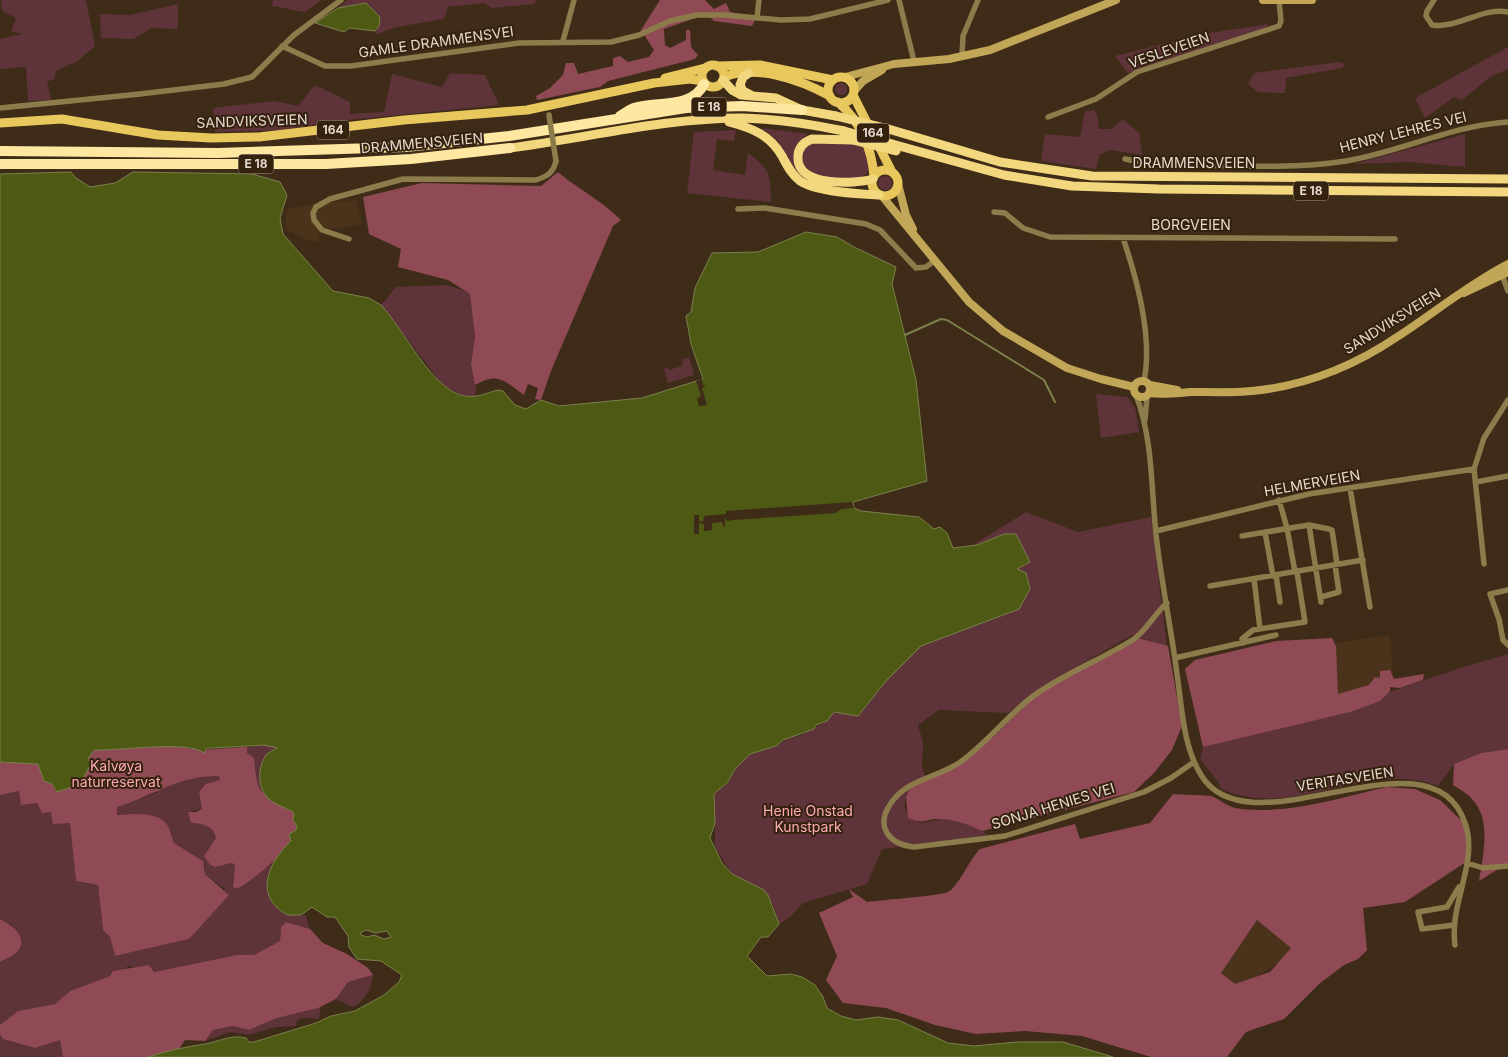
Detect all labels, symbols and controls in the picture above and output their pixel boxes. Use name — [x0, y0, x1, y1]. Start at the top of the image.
street label: GAMLE DRAMMENSVEI — [357, 22, 515, 61]
street label: VESLEVEIEN — [1126, 28, 1211, 71]
road number: E 18 — [692, 98, 726, 116]
street label: HENRY LEHRES VEI — [1338, 107, 1468, 156]
street label: SANDVIKSVEIEN — [196, 110, 308, 131]
road number: 164 — [317, 120, 349, 140]
road number: 164 — [857, 124, 889, 142]
street label: DRAMMENSVEIEN — [360, 129, 484, 156]
road number: E 18 — [238, 154, 274, 173]
street label: DRAMMENSVEIEN — [1133, 154, 1255, 171]
road number: E 18 — [1294, 182, 1328, 200]
street label: BORGVEIEN — [1151, 216, 1231, 233]
street label: SANDVIKSVEIEN — [1340, 284, 1443, 357]
street label: HELMERVEIEN — [1262, 466, 1361, 499]
park label: Kalvøya naturreservat — [72, 757, 161, 790]
street label: VERITASVEIEN — [1295, 762, 1395, 795]
street label: SONJA HENIES VEI — [989, 779, 1116, 832]
park label: Henie Onstad Kunstpark — [763, 802, 853, 835]

